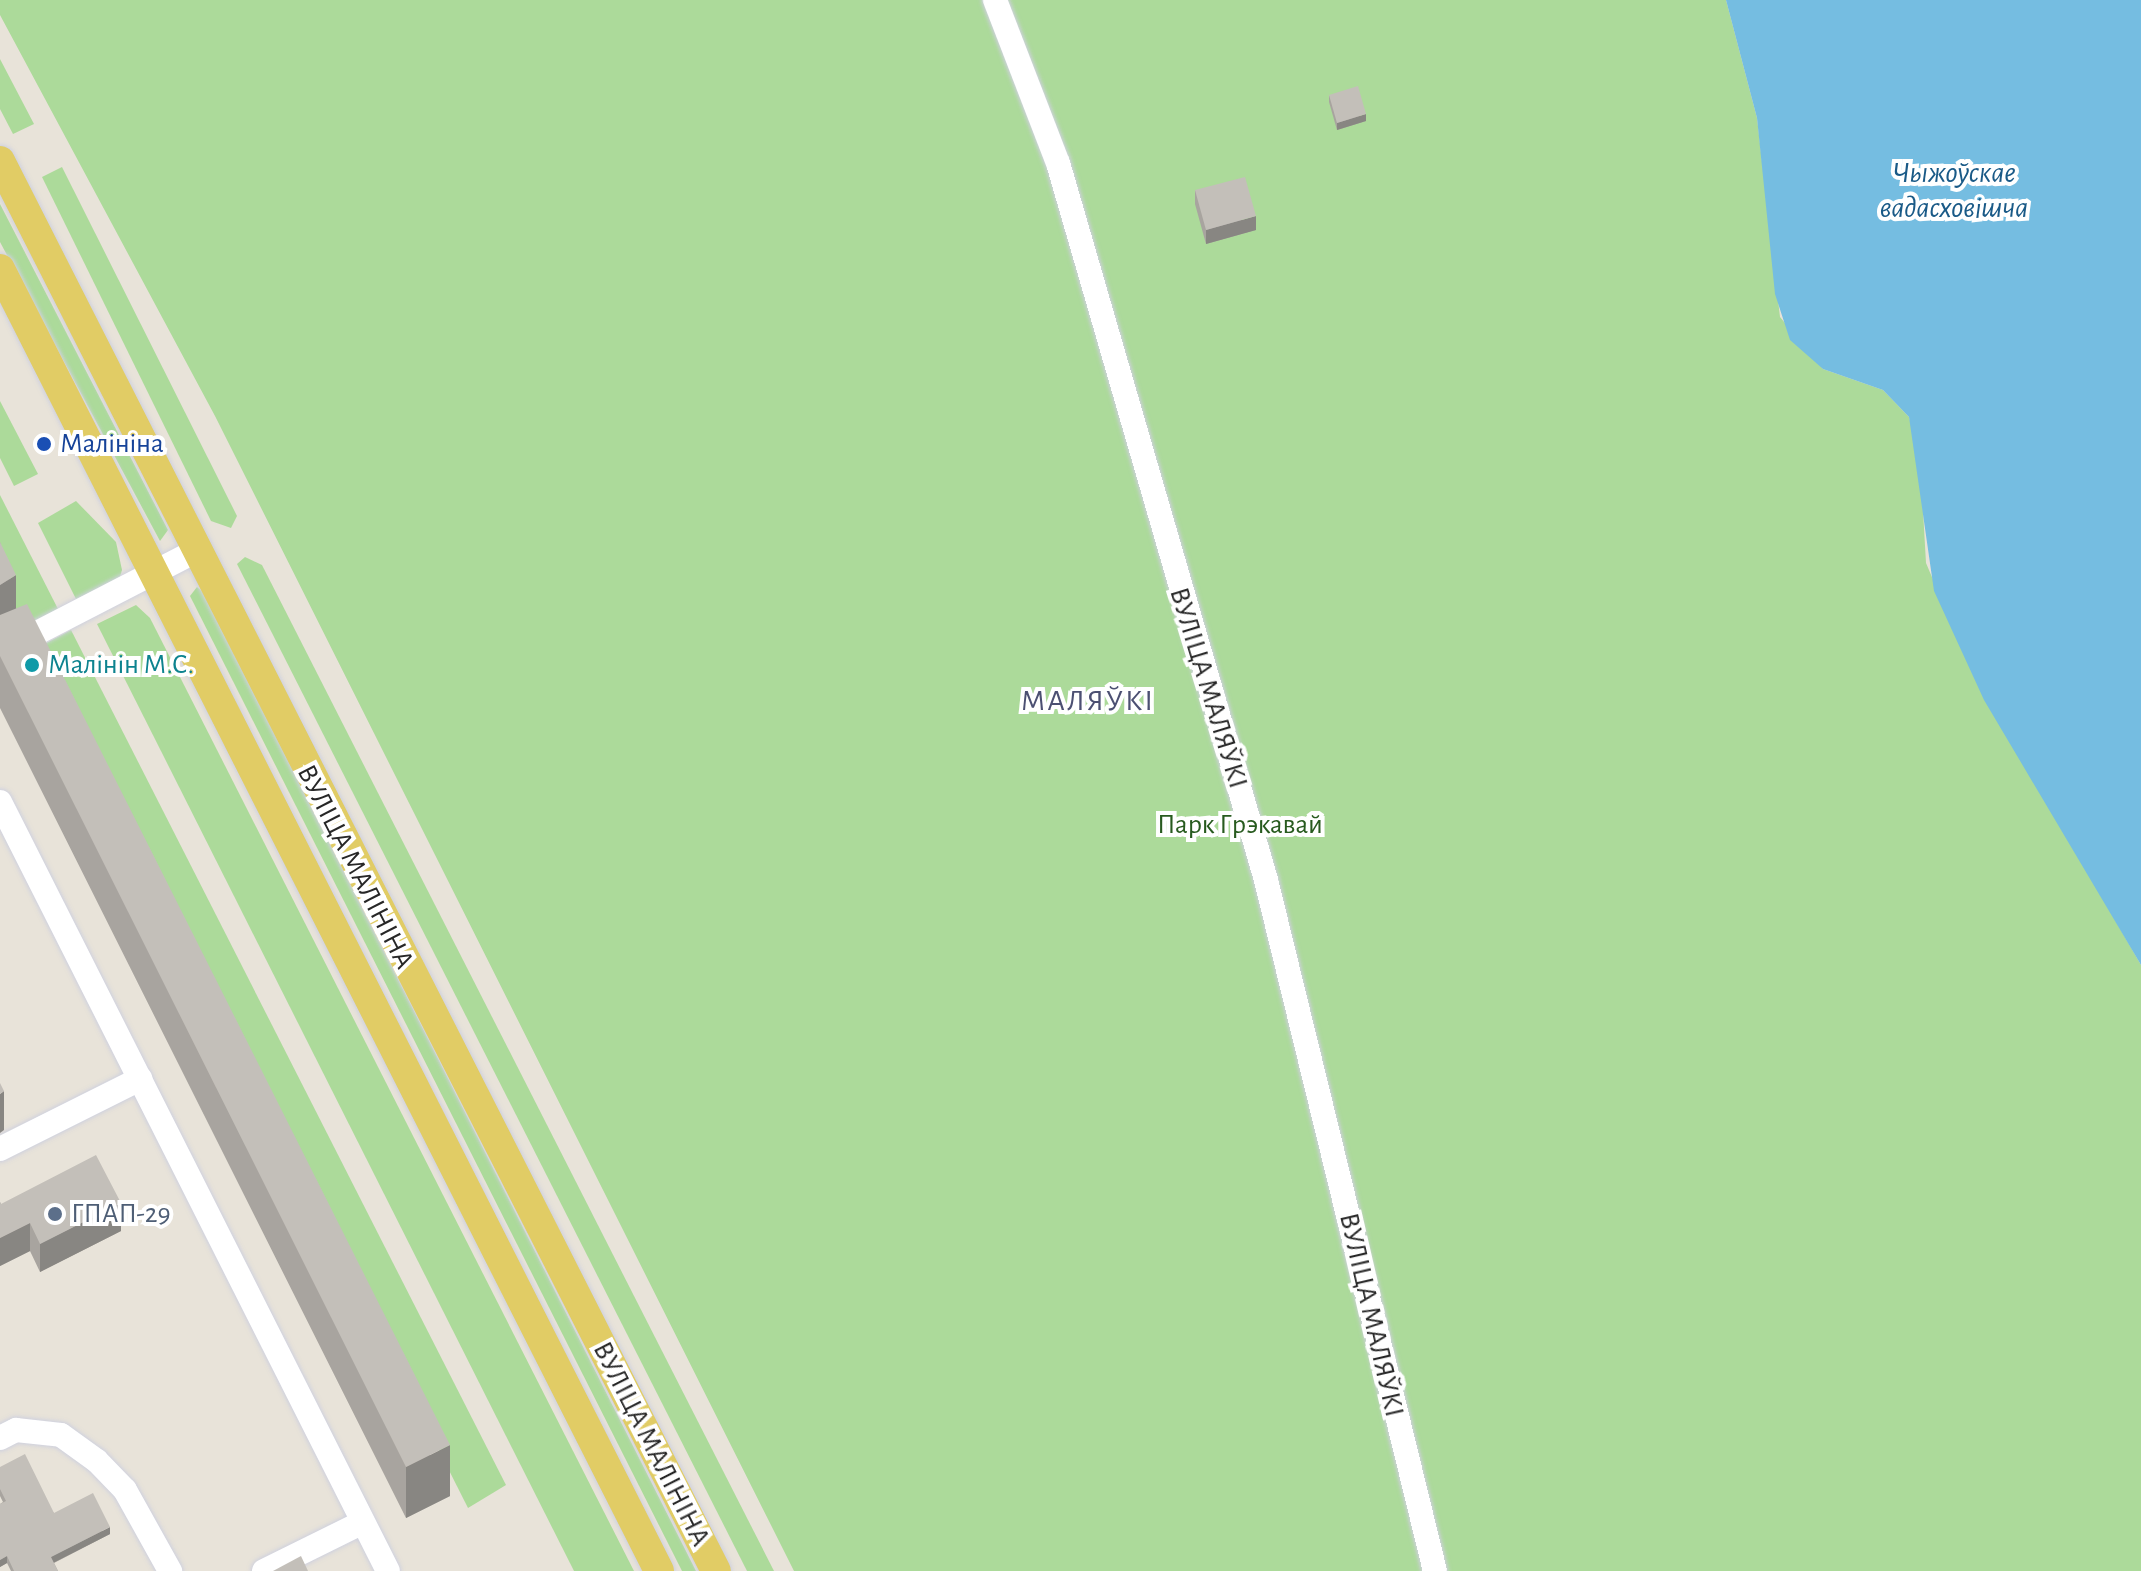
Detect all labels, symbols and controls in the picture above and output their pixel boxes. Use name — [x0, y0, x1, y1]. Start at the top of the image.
water label: Чыжоўскае вадасховішча — [1880, 155, 2028, 226]
place label: Малініна — [60, 427, 164, 461]
marker: Малініна — [35, 435, 53, 453]
street label: ВУЛІЦА МАЛЯЎКІ — [1161, 583, 1255, 793]
place label: Малінін М.С. — [48, 648, 194, 682]
marker: Малінін М.С. — [23, 656, 41, 674]
district label: МАЛЯЎКІ — [1021, 683, 1155, 719]
street label: ВУЛІЦА МАЛІНІНА — [289, 759, 421, 975]
park label: Парк Грэкавай — [1157, 808, 1323, 842]
place label: ГПАП-29 — [71, 1197, 171, 1231]
marker: ГПАП-29 — [46, 1205, 64, 1223]
street label: ВУЛІЦА МАЛЯЎКІ — [1331, 1210, 1411, 1420]
street label: ВУЛІЦА МАЛІНІНА — [585, 1336, 717, 1552]

